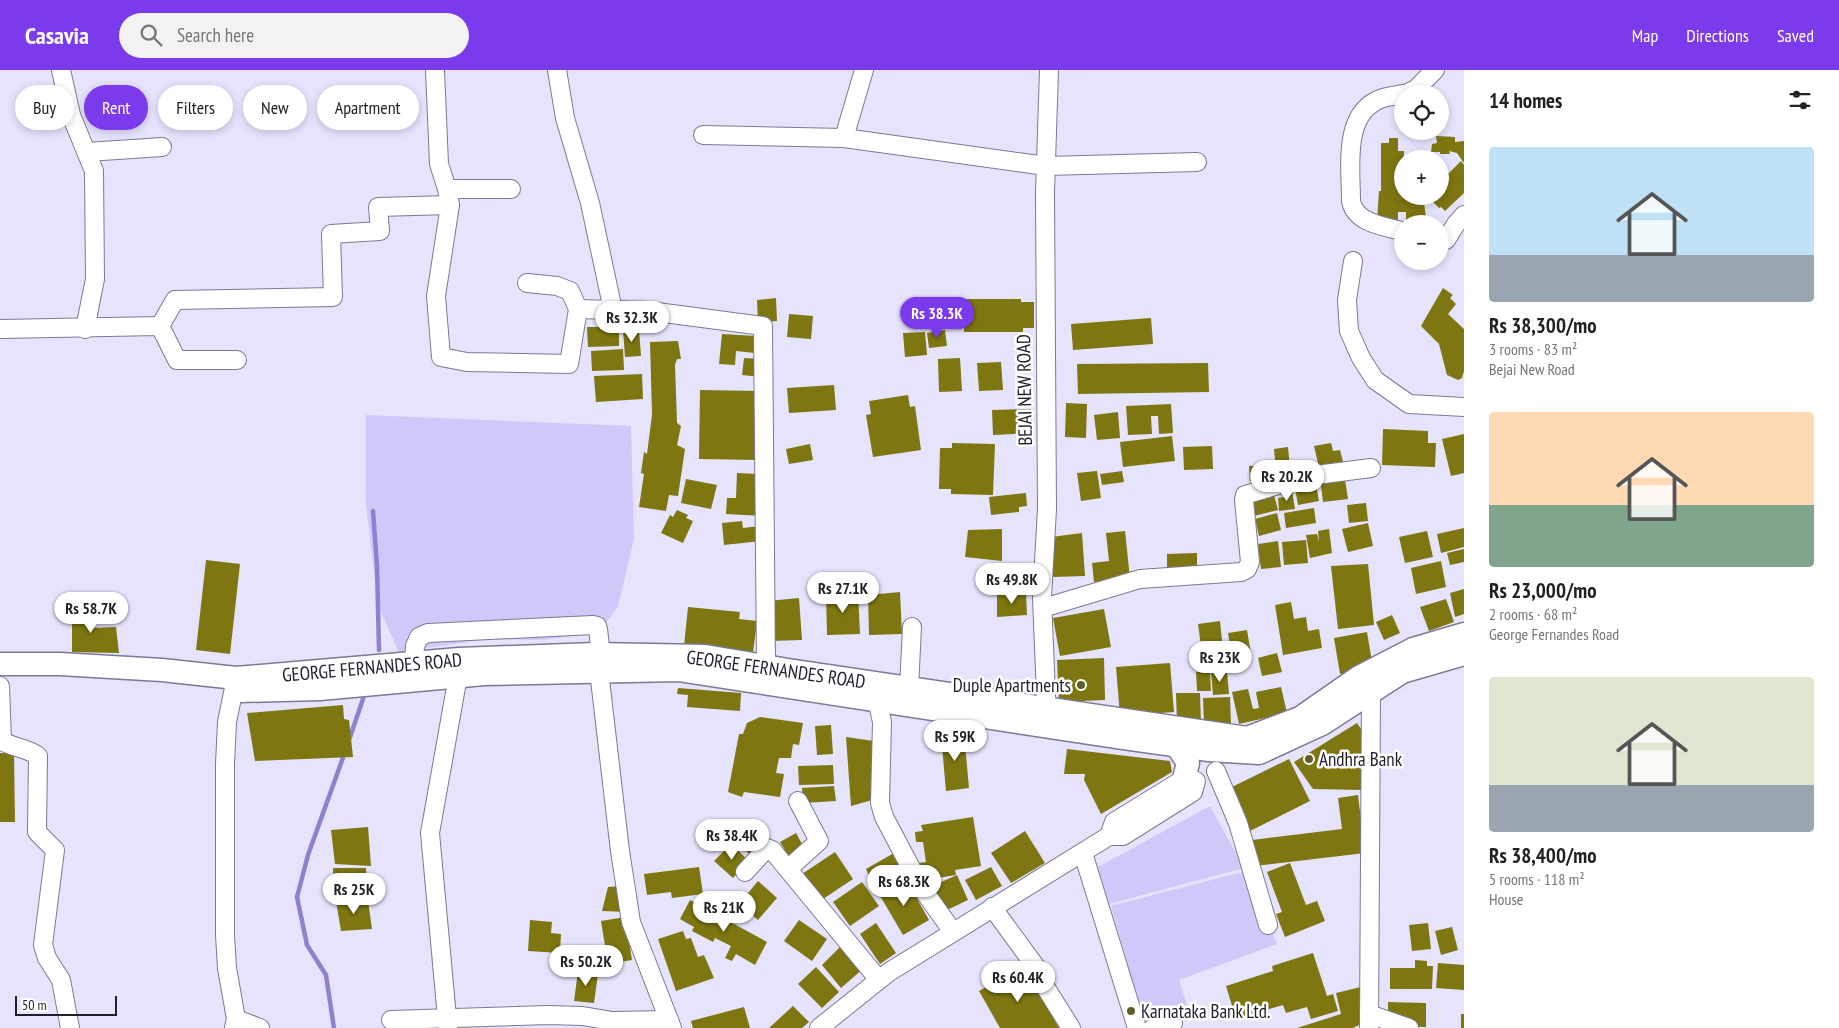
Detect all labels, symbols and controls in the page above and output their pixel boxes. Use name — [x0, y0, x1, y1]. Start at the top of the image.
search box — [119, 13, 469, 58]
text: Casavia — [25, 20, 89, 51]
icon: search — [137, 21, 165, 49]
text: Search here — [177, 23, 254, 47]
text: Map — [1632, 24, 1658, 47]
text: Directions — [1686, 24, 1749, 47]
text: Saved — [1777, 24, 1814, 47]
chip: Buy — [15, 85, 74, 130]
chip: Rent — [84, 85, 148, 130]
chip: Filters — [158, 85, 233, 130]
chip: New — [243, 85, 307, 130]
chip: Apartment — [317, 85, 419, 130]
map controls — [1394, 85, 1449, 270]
button: locate — [1394, 85, 1449, 140]
icon: filters — [1786, 86, 1814, 114]
text: 14 homes — [1489, 87, 1562, 114]
button: + — [1394, 150, 1449, 205]
icon: home — [1607, 179, 1697, 269]
button: − — [1394, 215, 1449, 270]
pin: Rs 38.3K — [885, 296, 989, 339]
pin: Rs 32.3K — [580, 300, 684, 343]
text: Rs 38.3K — [911, 303, 963, 323]
text: Rs 32.3K — [606, 307, 658, 327]
text: Rs 38,300/mo — [1489, 312, 1597, 339]
street label: BEJAI NEW ROAD — [1011, 334, 1037, 446]
text: 3 rooms · 83 m² — [1489, 339, 1577, 359]
text: Bejai New Road — [1489, 359, 1575, 379]
icon: home — [1607, 444, 1697, 534]
pin: Rs 20.2K — [1235, 460, 1339, 502]
text: Rs 20.2K — [1261, 466, 1313, 486]
pin: Rs 49.8K — [960, 562, 1064, 605]
text: Rs 49.8K — [986, 569, 1038, 589]
pin: Rs 27.1K — [791, 572, 895, 614]
text: Rs 23,000/mo — [1489, 577, 1597, 604]
text: Rs 27.1K — [818, 578, 868, 598]
pin: Rs 58.7K — [39, 592, 143, 634]
text: Rs 58.7K — [65, 598, 117, 618]
text: 2 rooms · 68 m² — [1489, 604, 1577, 624]
text: George Fernandes Road — [1489, 624, 1619, 644]
pin: Rs 23K — [1179, 640, 1261, 683]
street label: GEORGE FERNANDES ROAD — [685, 645, 867, 693]
street label: GEORGE FERNANDES ROAD — [281, 647, 463, 687]
text: Rs 23K — [1200, 647, 1240, 667]
place label: Duple Apartments — [953, 673, 1071, 697]
marker: Duple Apartments — [1075, 679, 1087, 691]
icon: home — [1607, 709, 1697, 799]
pin: Rs 59K — [914, 720, 996, 762]
text: Rs 59K — [935, 726, 975, 746]
place label: Andhra Bank — [1319, 747, 1403, 771]
marker: Andhra Bank — [1303, 753, 1315, 765]
pin: Rs 38.4K — [680, 818, 784, 861]
text: Rs 38.4K — [706, 825, 758, 845]
text: Rs 38,400/mo — [1489, 842, 1597, 869]
pin: Rs 68.3K — [852, 864, 956, 907]
text: 5 rooms · 118 m² — [1489, 869, 1585, 889]
text: Rs 68.3K — [878, 871, 930, 891]
pin: Rs 25K — [313, 872, 395, 915]
text: Rs 25K — [334, 879, 374, 899]
text: House — [1489, 889, 1523, 909]
pin: Rs 21K — [683, 890, 765, 933]
text: Rs 21K — [704, 897, 744, 917]
pin: Rs 50.2K — [534, 944, 638, 987]
text: Rs 50.2K — [560, 951, 612, 971]
pin: Rs 60.4K — [966, 960, 1070, 1003]
text: Rs 60.4K — [992, 967, 1044, 987]
scale bar — [15, 993, 118, 1016]
text: 50 m — [22, 996, 47, 1014]
place label: Karnataka Bank Ltd. — [1141, 999, 1270, 1023]
marker: Karnataka Bank Ltd. — [1125, 1005, 1137, 1017]

